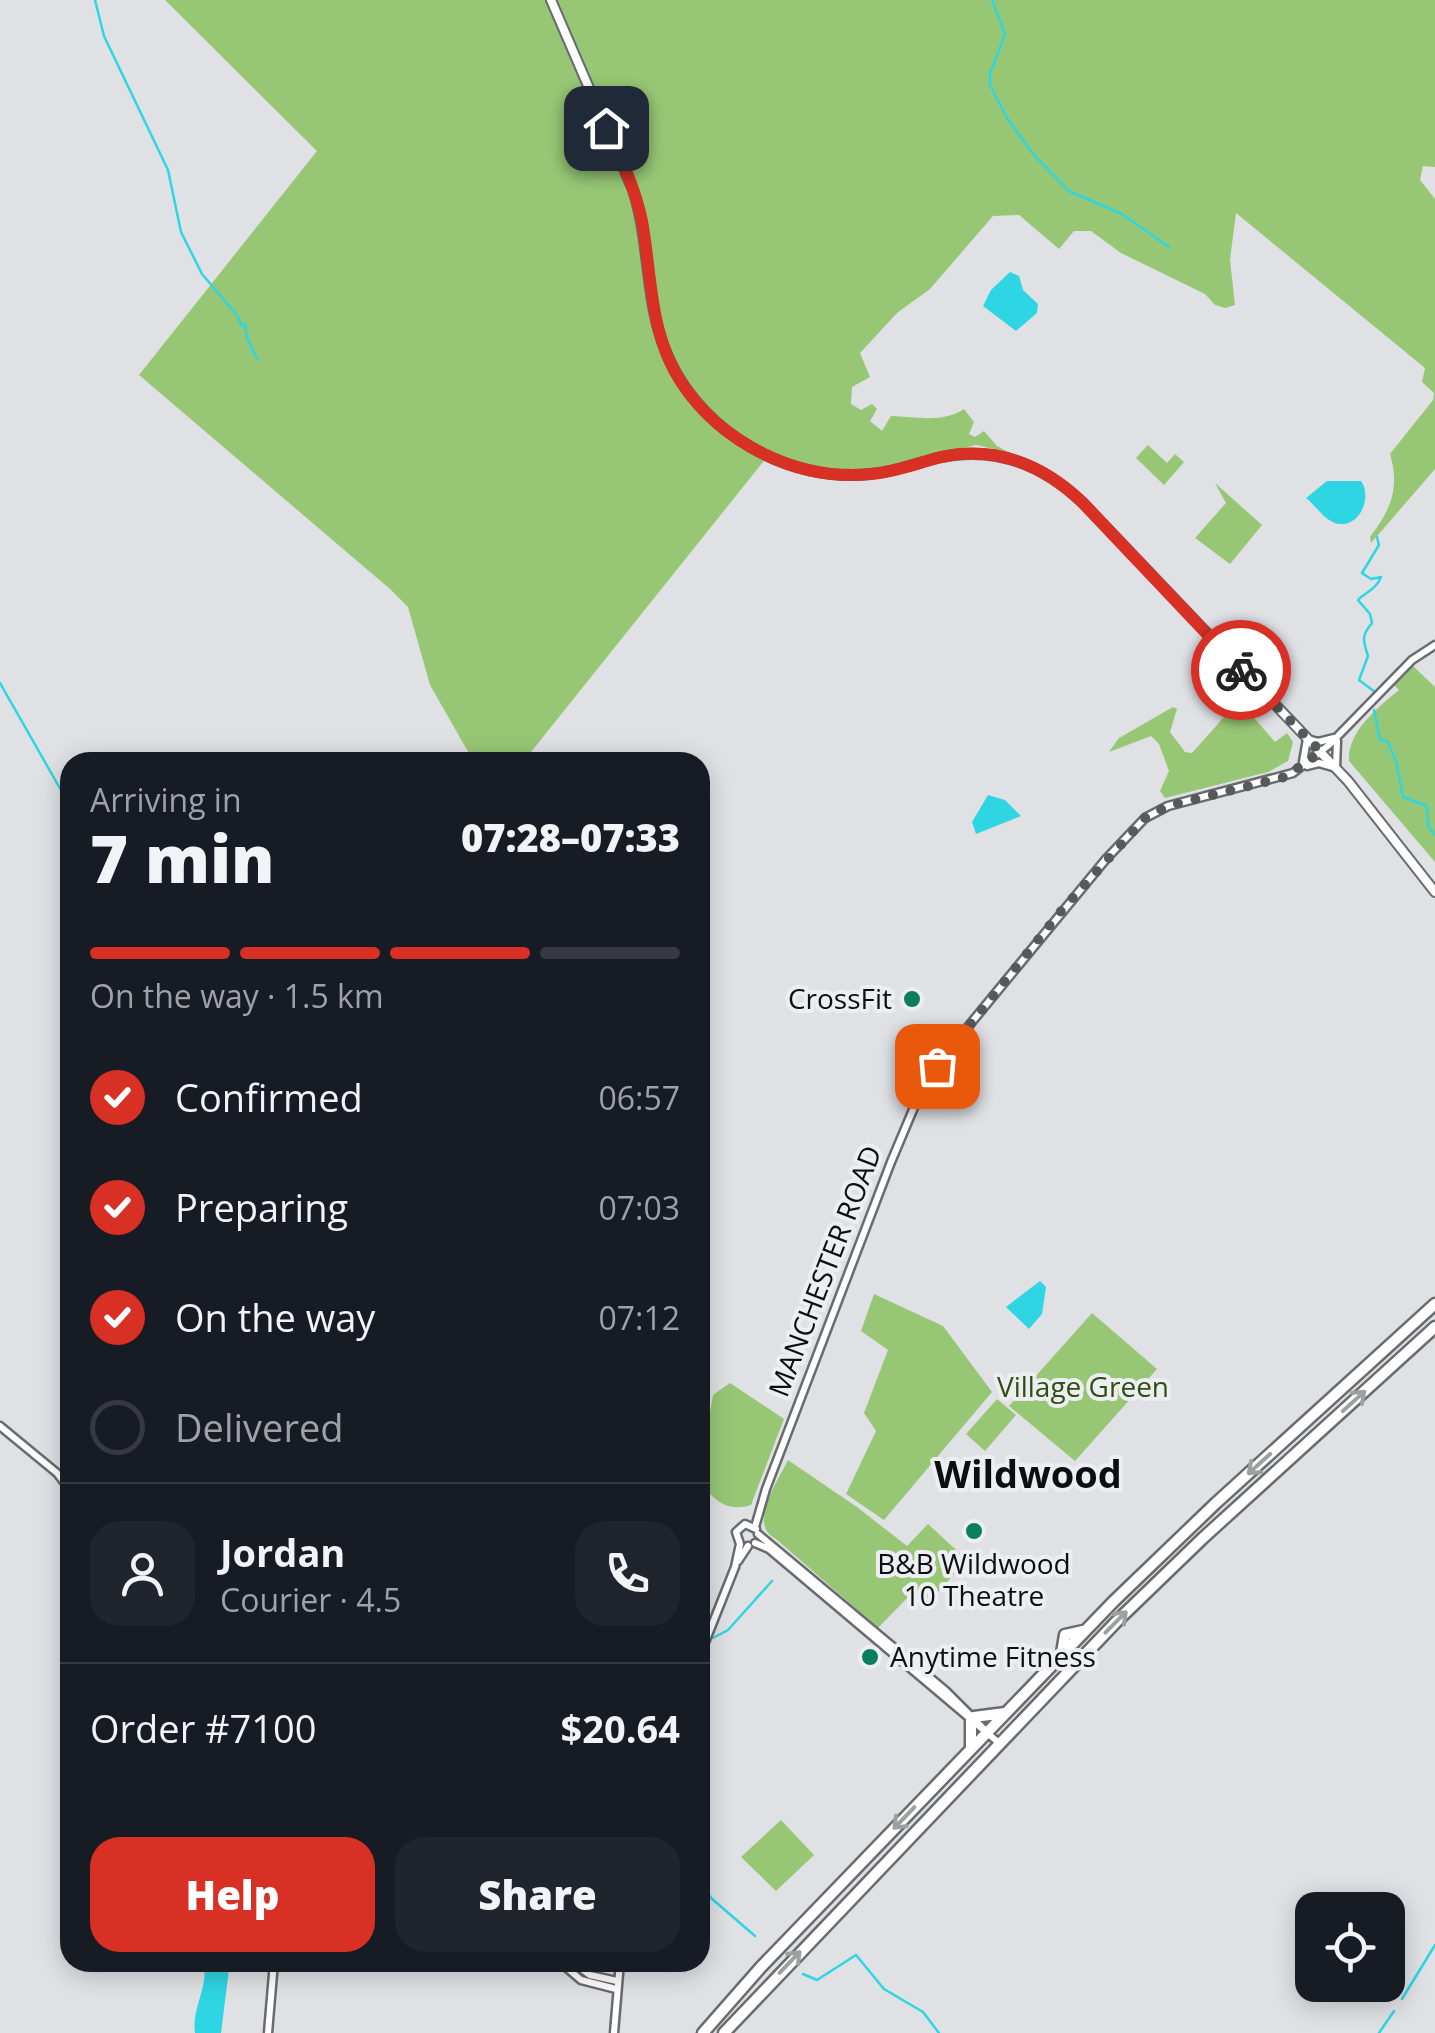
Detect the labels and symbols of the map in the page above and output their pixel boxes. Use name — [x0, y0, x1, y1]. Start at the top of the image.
pin — [564, 86, 649, 171]
courier — [1191, 620, 1291, 720]
place label: CrossFit — [788, 979, 892, 1017]
marker: CrossFit — [901, 988, 923, 1010]
pin — [895, 1024, 980, 1109]
street label: MANCHESTER ROAD — [759, 1140, 889, 1402]
park label: Village Green — [997, 1367, 1169, 1405]
one-way arrow — [1341, 1389, 1366, 1412]
district label: Wildwood — [934, 1447, 1122, 1499]
one-way arrow — [1247, 1452, 1272, 1475]
marker: B&B Wildwood 10 Theatre — [963, 1520, 985, 1542]
place label: B&B Wildwood 10 Theatre — [877, 1544, 1071, 1614]
one-way arrow — [1104, 1611, 1128, 1635]
place label: Anytime Fitness — [890, 1637, 1096, 1675]
marker: Anytime Fitness — [859, 1646, 881, 1668]
one-way arrow — [892, 1806, 916, 1830]
one-way arrow — [778, 1950, 802, 1974]

